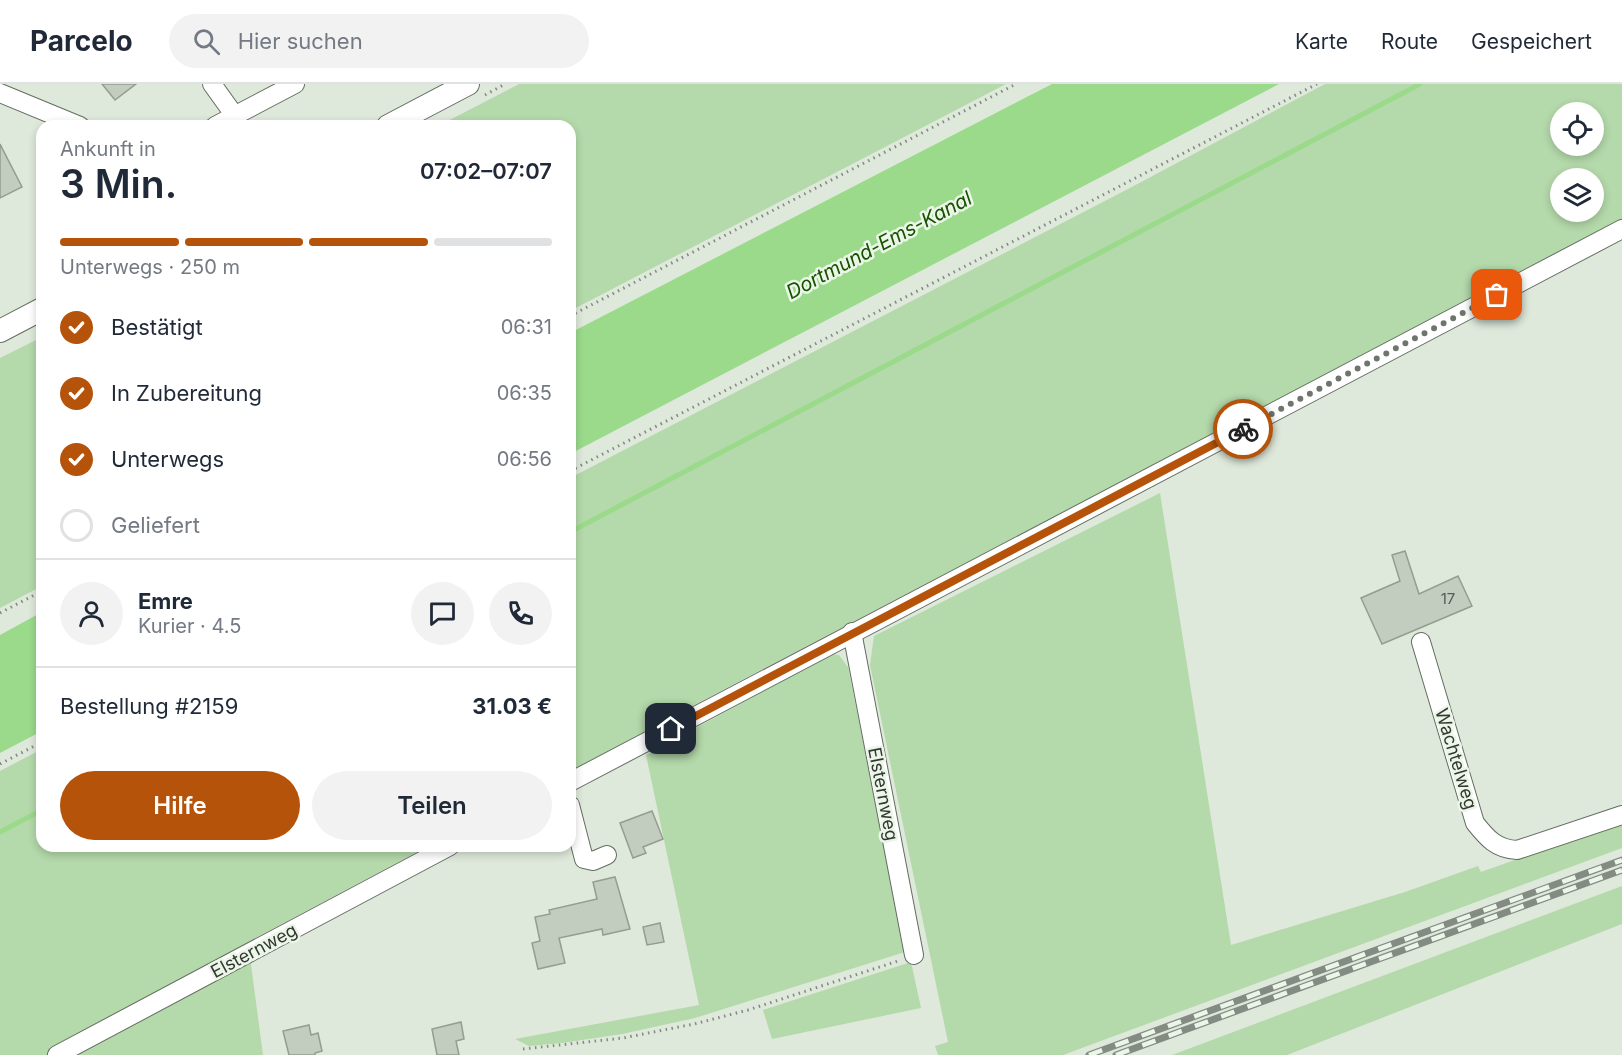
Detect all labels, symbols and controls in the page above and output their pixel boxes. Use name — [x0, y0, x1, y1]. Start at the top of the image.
search box — [169, 14, 589, 68]
text: Parcelo — [30, 24, 133, 58]
icon: search — [190, 25, 223, 58]
text: Hier suchen — [238, 28, 363, 54]
text: Karte — [1295, 29, 1348, 54]
text: Route — [1381, 29, 1438, 54]
text: Gespeichert — [1471, 29, 1592, 54]
map controls — [1550, 102, 1604, 222]
button: locate — [1550, 102, 1604, 156]
text: Ankunft in — [60, 137, 156, 161]
text: 07:02–07:07 — [420, 158, 552, 184]
text: 3 Min. — [60, 160, 177, 207]
button: layers — [1550, 168, 1604, 222]
water label: Dortmund-Ems-Kanal — [782, 186, 976, 304]
text: Unterwegs · 250 m — [60, 255, 240, 279]
pin — [1471, 269, 1522, 320]
icon: bag — [1480, 278, 1513, 311]
icon: check — [60, 311, 93, 344]
text: Bestätigt — [111, 314, 203, 340]
text: 06:31 — [501, 315, 552, 339]
icon: check — [60, 377, 93, 410]
text: In Zubereitung — [111, 380, 262, 406]
text: 06:35 — [497, 381, 552, 405]
courier — [1213, 399, 1273, 459]
icon: bike — [1227, 413, 1260, 446]
icon: check — [60, 443, 93, 476]
text: Unterwegs — [111, 446, 224, 472]
text: 06:56 — [497, 447, 552, 471]
text: Geliefert — [111, 512, 200, 538]
button: person — [60, 582, 123, 645]
button: chat — [411, 582, 474, 645]
button: phone — [489, 582, 552, 645]
text: Emre — [138, 588, 193, 614]
house number: 17 — [1441, 589, 1455, 608]
text: Kurier · 4.5 — [138, 614, 241, 638]
text: Bestellung #2159 — [60, 693, 238, 719]
text: 31.03 € — [472, 693, 552, 719]
pin — [645, 703, 696, 754]
street label: Wachtelweg — [1431, 706, 1482, 812]
icon: home — [654, 712, 687, 745]
street label: Elsternweg — [864, 746, 903, 842]
button: Hilfe — [60, 771, 300, 840]
button: Teilen — [312, 771, 552, 840]
street label: Elsternweg — [207, 919, 300, 982]

